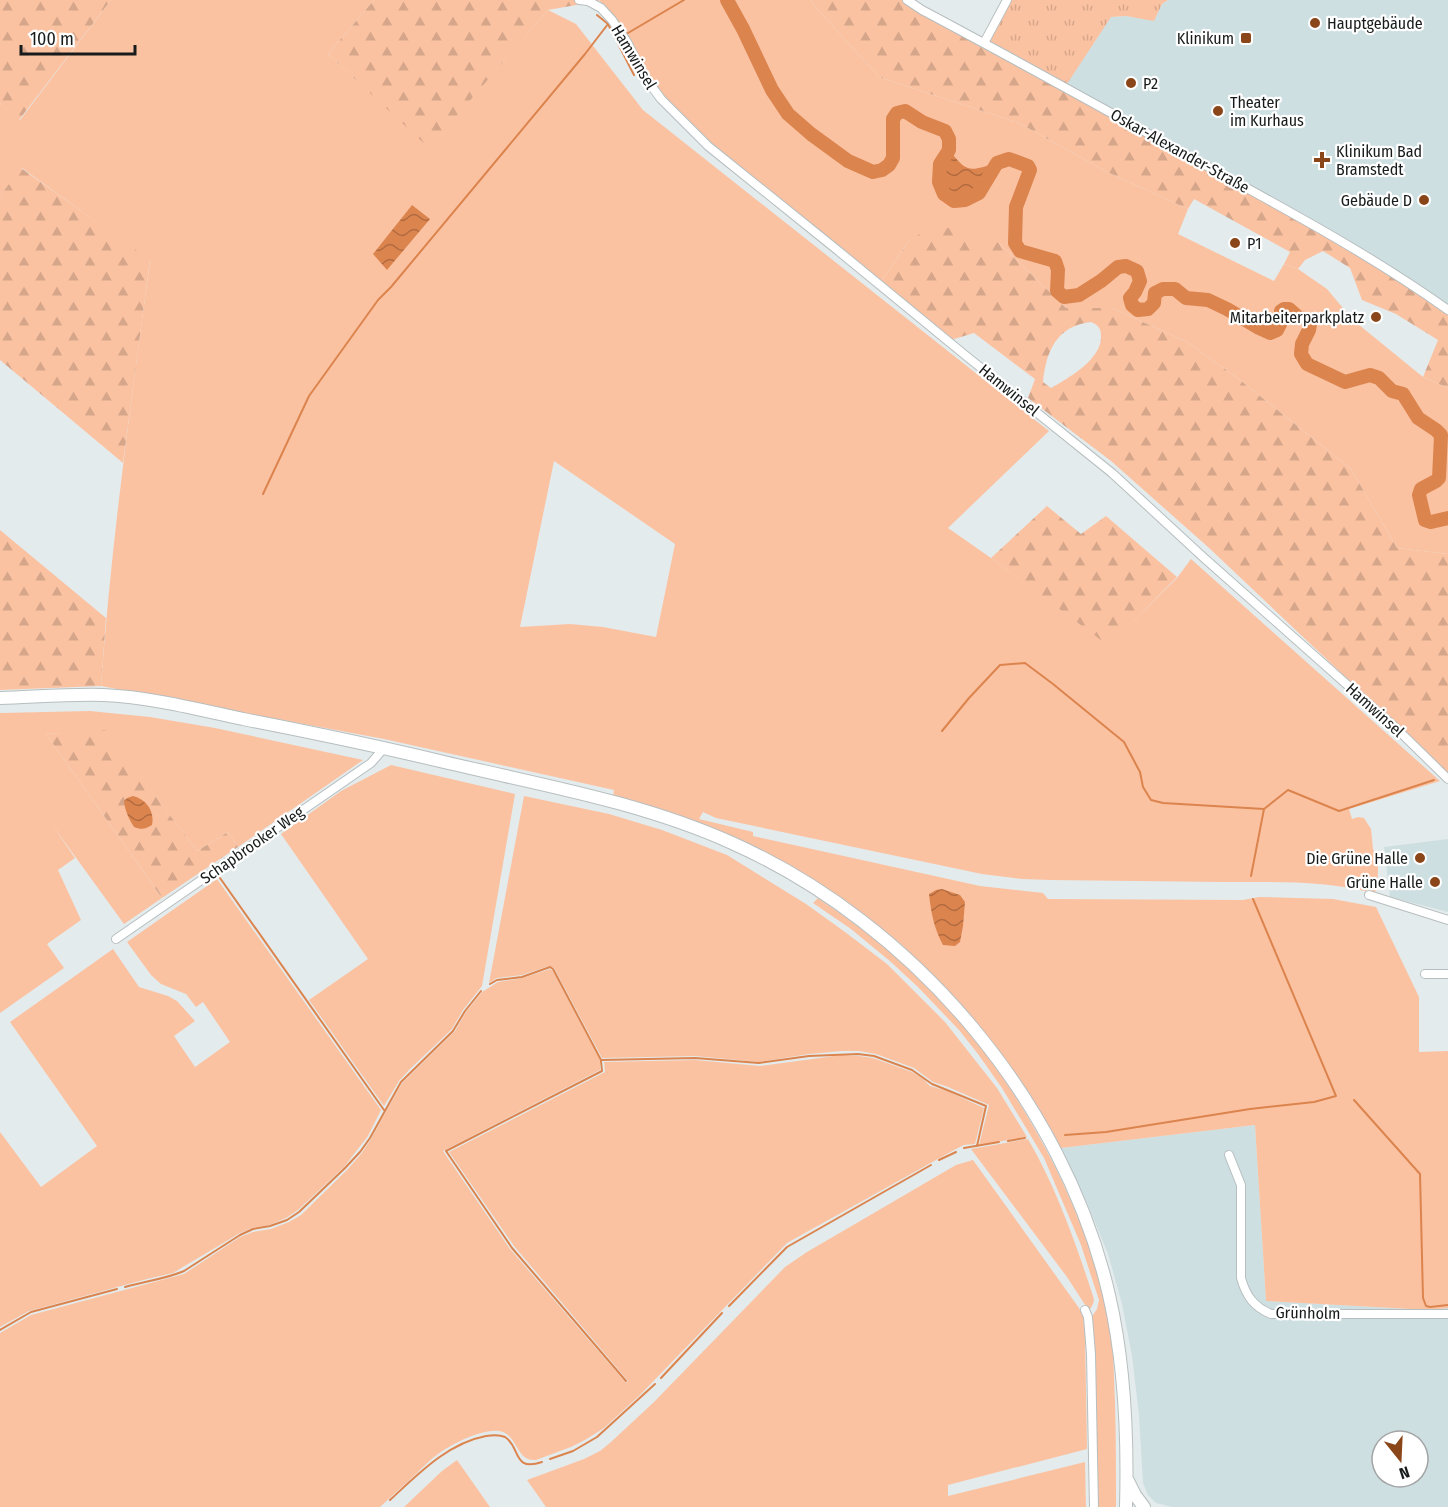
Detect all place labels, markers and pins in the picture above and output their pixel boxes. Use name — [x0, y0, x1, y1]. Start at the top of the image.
place label: Hauptgebäude — [1327, 14, 1423, 33]
marker: Hauptgebäude — [1308, 16, 1322, 30]
place label: Klinikum — [1177, 29, 1234, 48]
marker: Klinikum — [1239, 31, 1253, 45]
place label: P2 — [1143, 74, 1158, 93]
marker: P2 — [1124, 76, 1138, 90]
place label: Theater im Kurhaus — [1230, 93, 1304, 130]
marker: Theater im Kurhaus — [1211, 104, 1225, 118]
place label: Klinikum Bad Bramstedt — [1336, 142, 1422, 179]
marker: Klinikum Bad Bramstedt — [1313, 151, 1331, 169]
place label: Gebäude D — [1341, 191, 1412, 210]
marker: Gebäude D — [1417, 193, 1431, 207]
place label: P1 — [1247, 234, 1262, 253]
marker: P1 — [1228, 236, 1242, 250]
place label: Mitarbeiterparkplatz — [1230, 308, 1364, 327]
marker: Mitarbeiterparkplatz — [1369, 310, 1383, 324]
place label: Die Grüne Halle — [1306, 849, 1408, 868]
marker: Die Grüne Halle — [1413, 851, 1427, 865]
place label: Grüne Halle — [1346, 873, 1423, 892]
marker: Grüne Halle — [1428, 875, 1442, 889]

